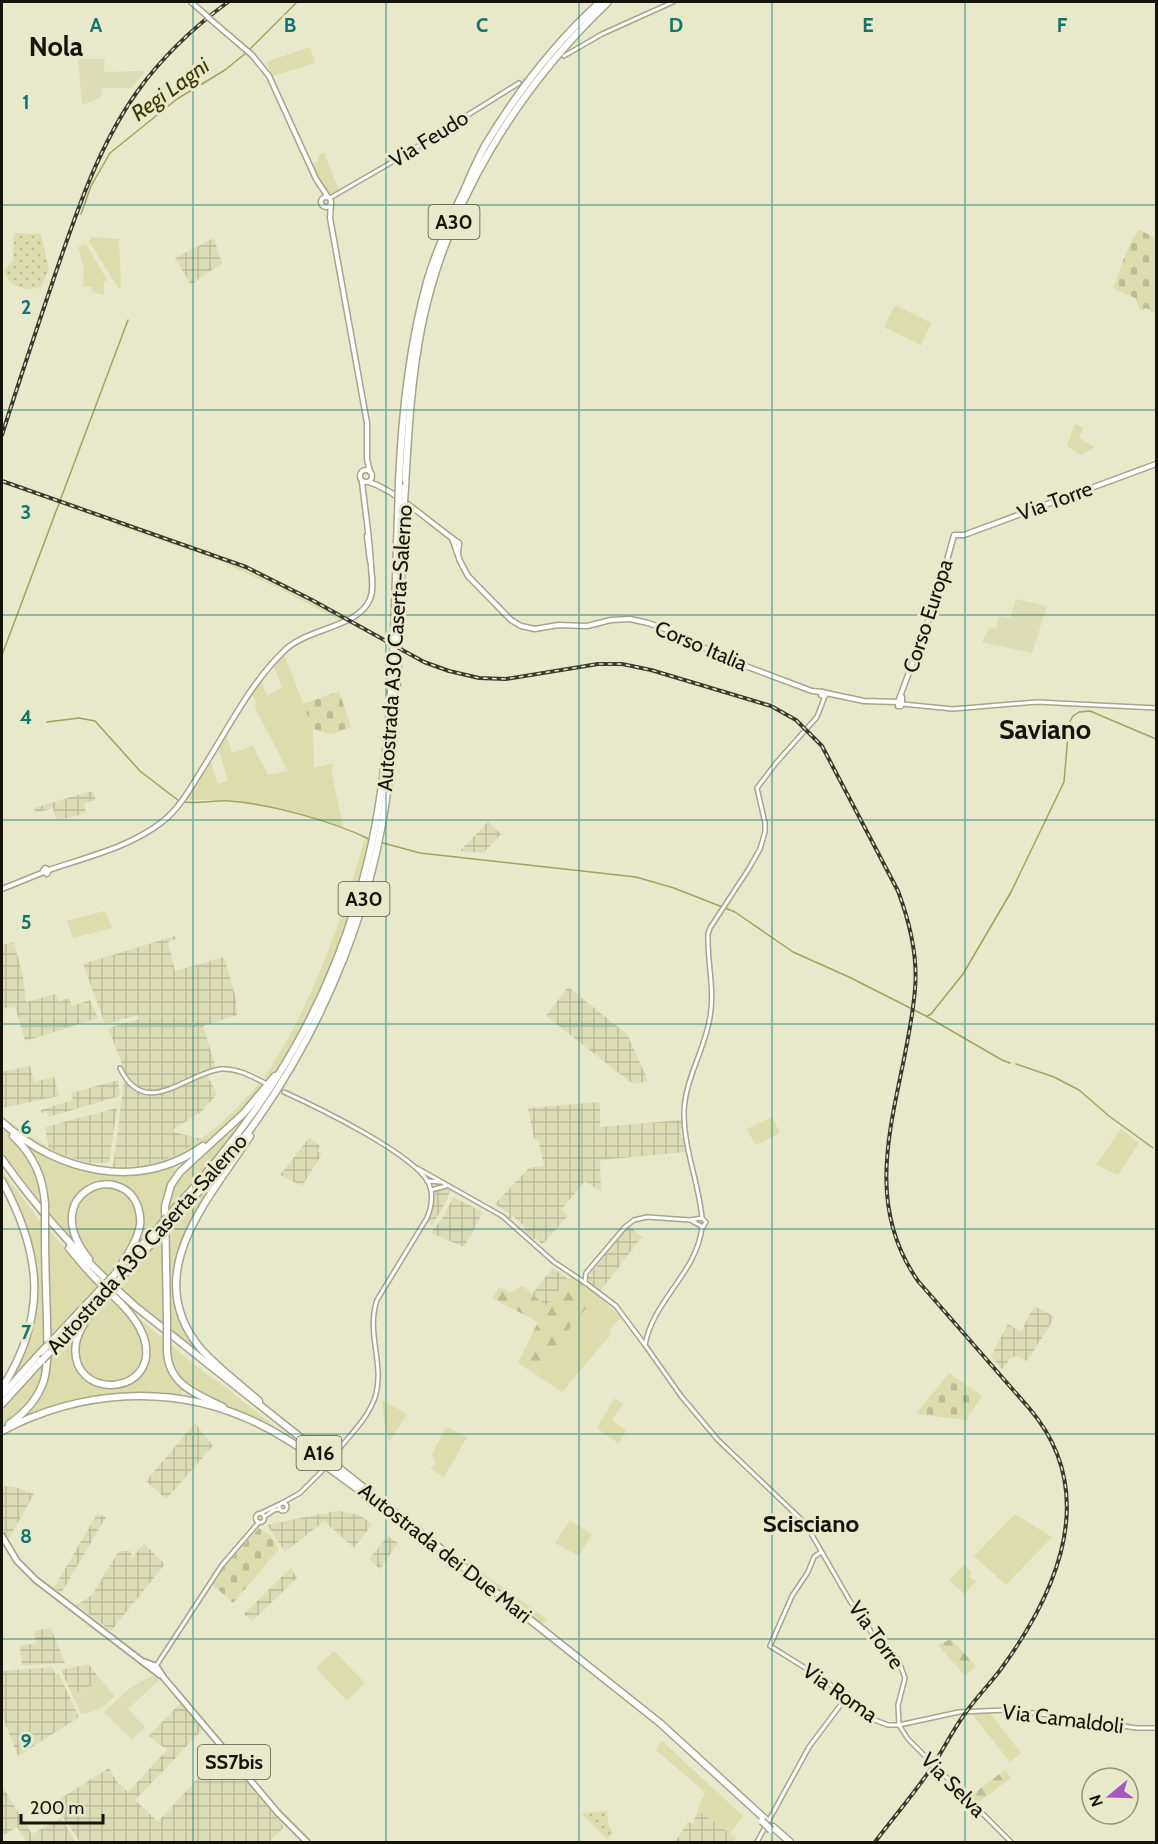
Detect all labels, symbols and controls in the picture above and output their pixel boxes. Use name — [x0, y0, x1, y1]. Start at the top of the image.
text: A — [90, 13, 103, 37]
text: B — [284, 13, 296, 37]
text: C — [476, 13, 488, 37]
text: D — [669, 13, 683, 37]
text: E — [862, 13, 874, 37]
text: F — [1057, 13, 1068, 37]
district label: Nola — [29, 30, 84, 63]
water label: Regi Lagni — [126, 52, 215, 127]
text: 1 — [22, 90, 30, 114]
street label: Via Feudo — [385, 105, 473, 172]
road number: A30 — [428, 205, 480, 239]
text: 2 — [21, 295, 31, 319]
street label: Via Torre — [1014, 475, 1096, 526]
text: 3 — [21, 500, 31, 524]
street label: Autostrada A30 Caserta-Salerno — [372, 504, 417, 792]
street label: Corso Europa — [897, 556, 958, 676]
street label: Corso Italia — [651, 615, 751, 676]
text: 4 — [20, 705, 32, 729]
district label: Saviano — [999, 713, 1091, 746]
road number: A30 — [338, 882, 389, 916]
text: 5 — [21, 910, 31, 934]
text: 6 — [20, 1115, 32, 1139]
street label: Autostrada A30 Caserta-Salerno — [41, 1128, 252, 1359]
text: 7 — [21, 1320, 32, 1344]
road number: A16 — [296, 1436, 342, 1470]
street label: Autostrada dei Due Mari — [354, 1477, 537, 1628]
district label: Scisciano — [763, 1509, 859, 1538]
text: 8 — [20, 1524, 32, 1548]
street label: Via Torre — [843, 1596, 910, 1674]
street label: Via Roma — [798, 1658, 882, 1727]
street label: Via Camaldoli — [1001, 1699, 1125, 1738]
text: 9 — [20, 1729, 32, 1753]
road number: SS7bis — [198, 1745, 270, 1779]
street label: Via Selva — [916, 1747, 991, 1822]
north arrow — [1080, 1766, 1140, 1826]
scale bar — [21, 1787, 104, 1825]
text: N — [1085, 1792, 1107, 1809]
text: 200 m — [30, 1797, 84, 1819]

